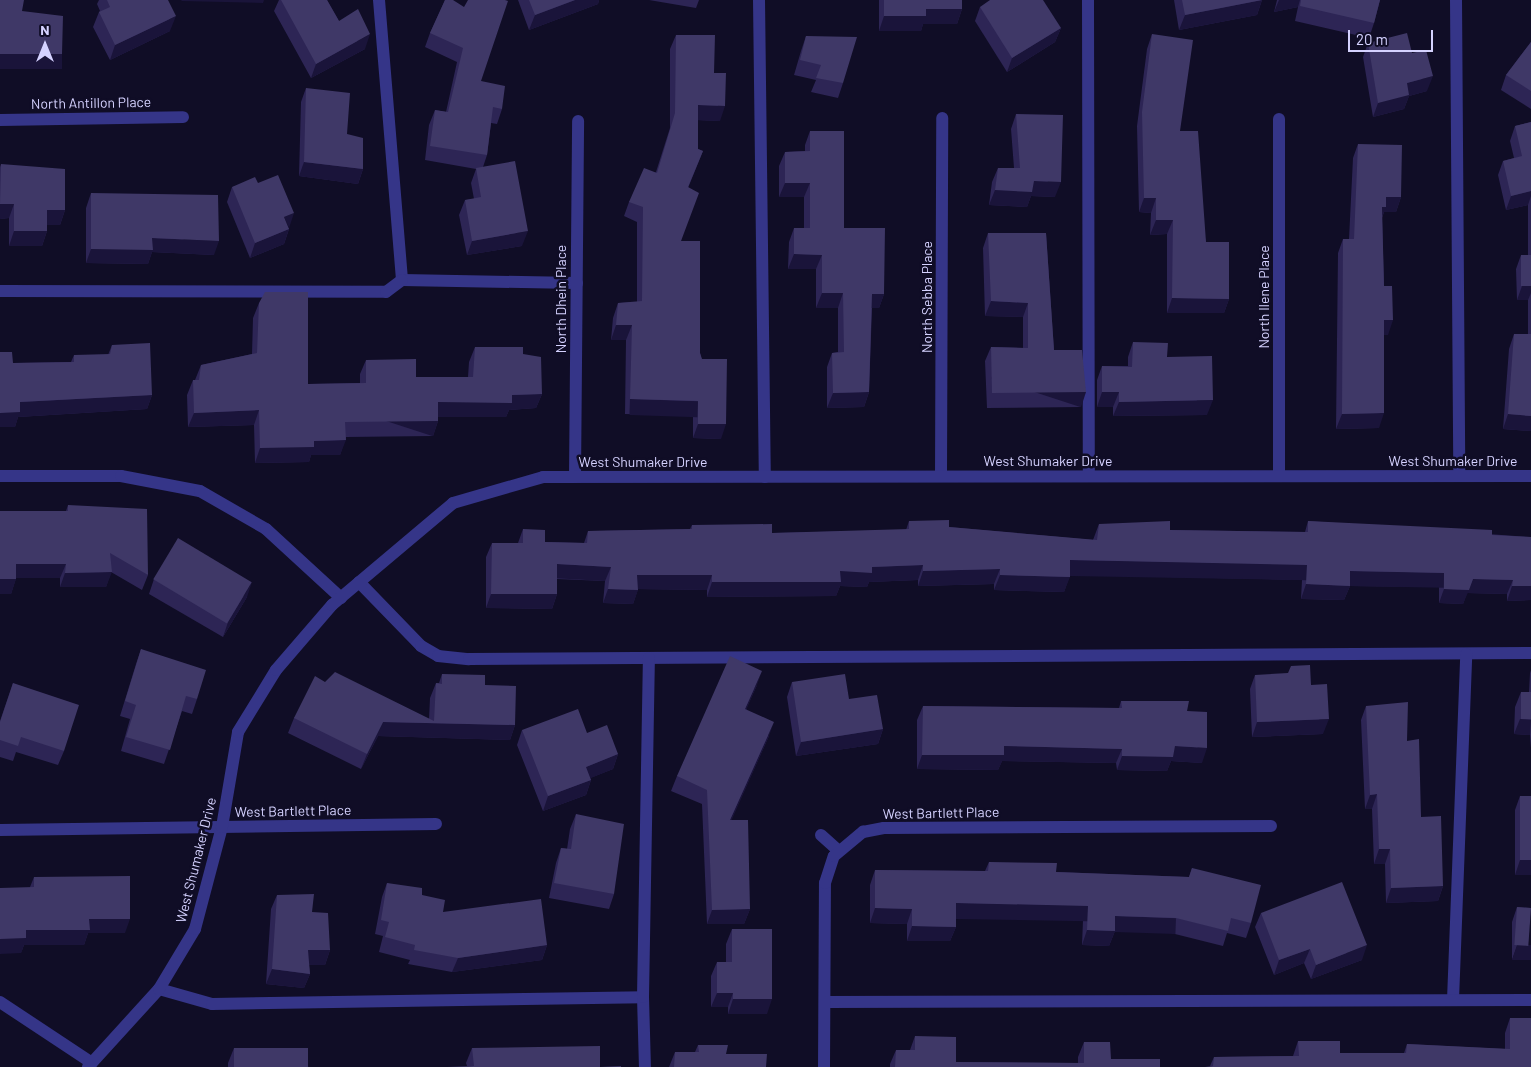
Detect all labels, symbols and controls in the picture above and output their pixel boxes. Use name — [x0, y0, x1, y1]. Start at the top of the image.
north arrow — [20, 20, 70, 70]
scale bar — [1351, 20, 1436, 52]
text: N — [40, 21, 50, 38]
text: 20 m — [1356, 30, 1388, 48]
street label: North Antillon Place — [31, 94, 151, 112]
street label: North Sebba Place — [919, 241, 935, 353]
street label: North Dhein Place — [553, 245, 569, 353]
street label: North Ilene Place — [1256, 245, 1272, 349]
street label: West Shumaker Drive — [984, 453, 1112, 469]
street label: West Shumaker Drive — [1389, 453, 1517, 469]
street label: West Shumaker Drive — [579, 454, 707, 470]
street label: West Shumaker Drive — [172, 795, 220, 925]
street label: West Bartlett Place — [234, 802, 352, 820]
street label: West Bartlett Place — [882, 804, 1000, 822]

